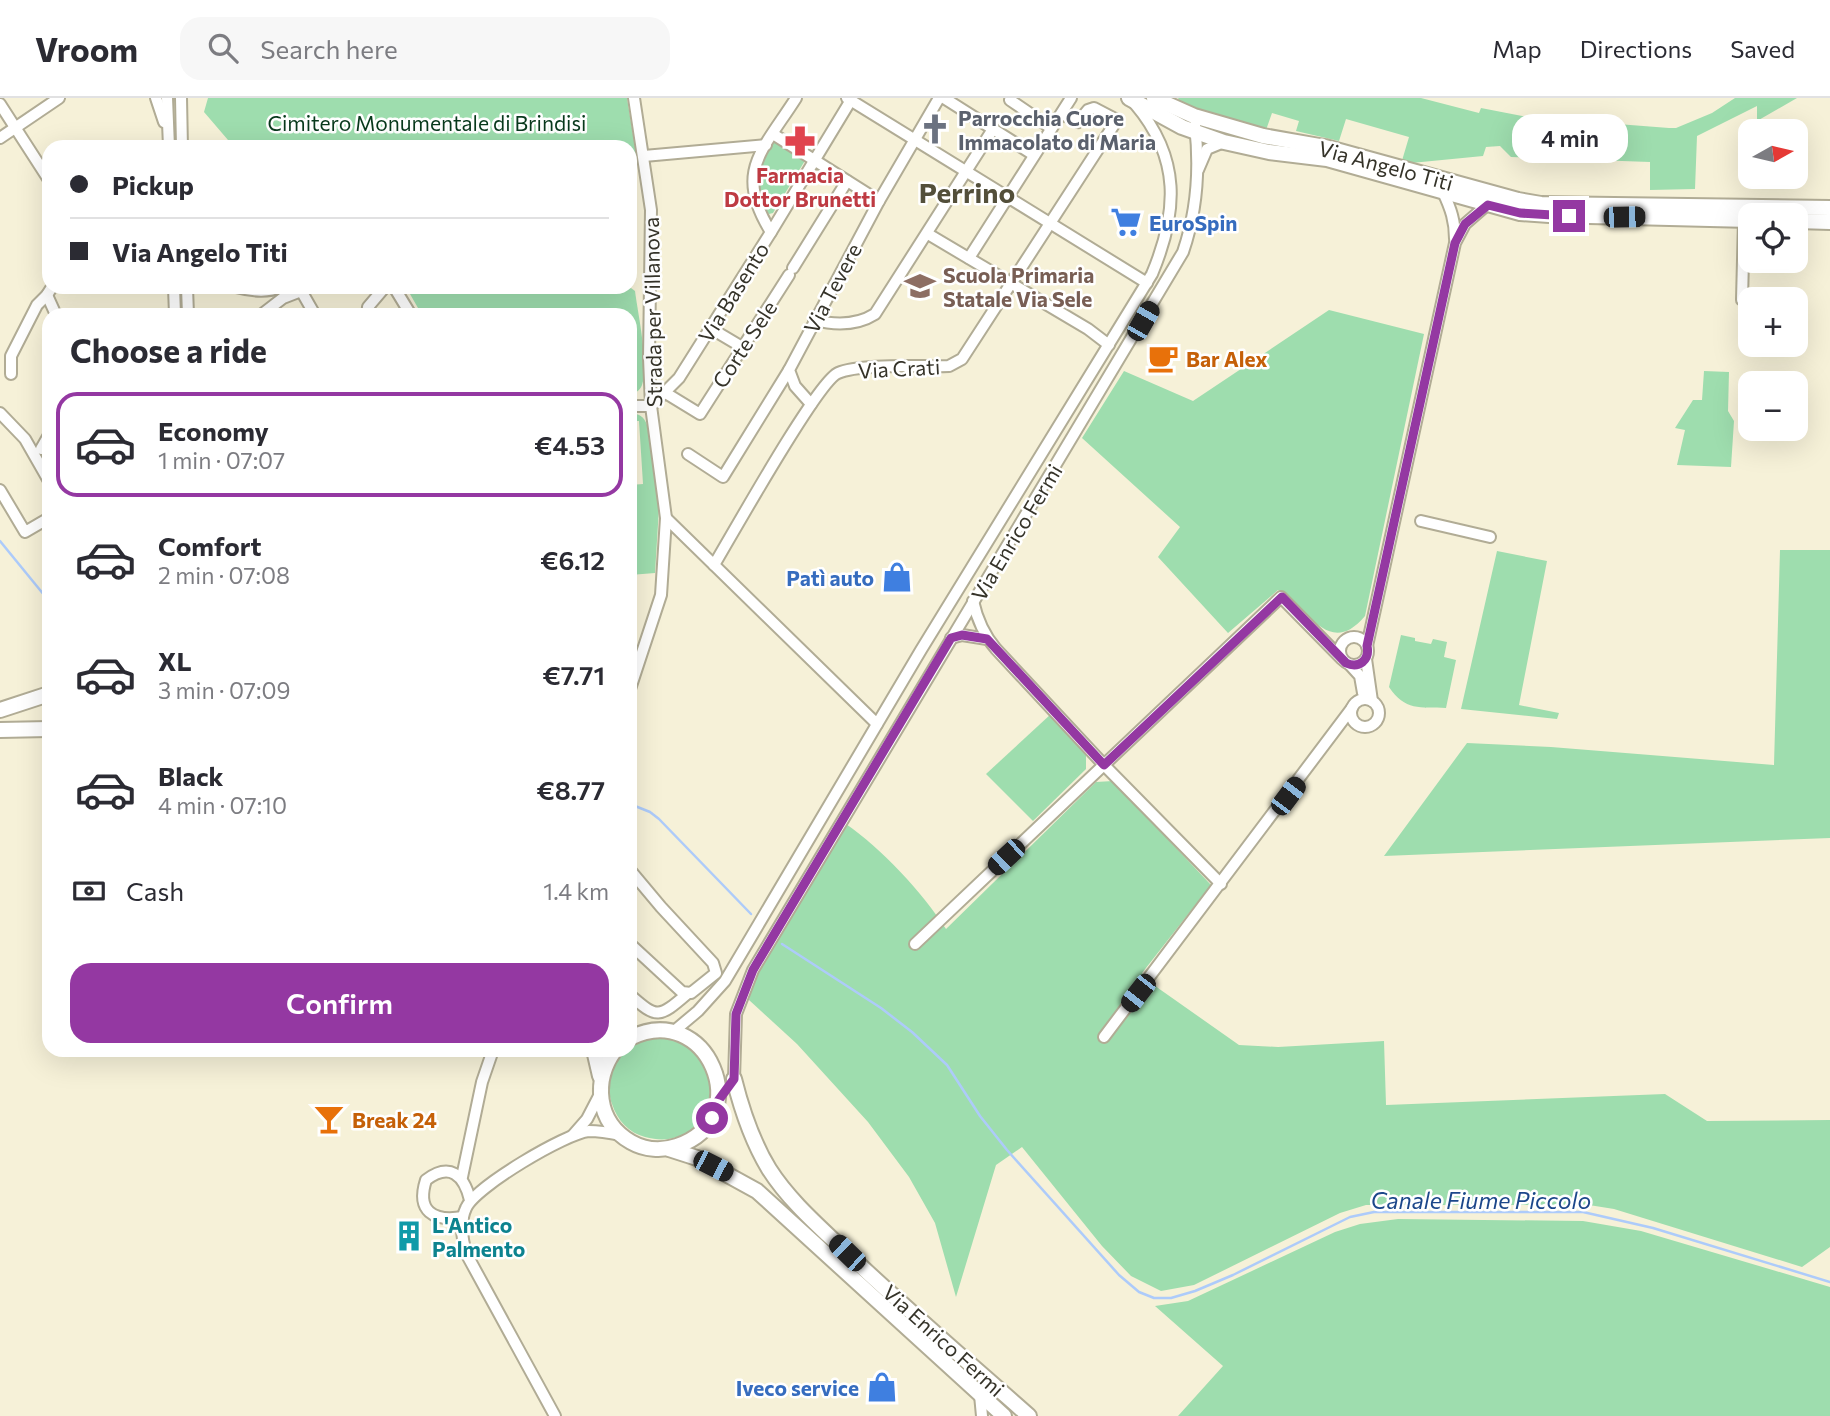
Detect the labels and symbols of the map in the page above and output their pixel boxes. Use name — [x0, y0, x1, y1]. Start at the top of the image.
place label: Parrocchia Cuore Immacolato di Maria — [958, 105, 1156, 154]
park label: Cimitero Monumentale di Brindisi — [268, 110, 586, 135]
church icon: Parrocchia Cuore Immacolato di Maria — [918, 112, 952, 146]
callout: 4 min — [1511, 115, 1627, 164]
north arrow — [1738, 119, 1808, 189]
pharmacy icon: Farmacia Dottor Brunetti — [783, 124, 817, 158]
street label: Via Angelo Titi — [1316, 135, 1456, 195]
place label: Farmacia Dottor Brunetti — [724, 162, 876, 211]
district label: Perrino — [919, 175, 1015, 209]
route end — [1553, 200, 1585, 232]
supermarket icon: EuroSpin — [1109, 205, 1143, 239]
car — [1603, 206, 1646, 228]
place label: EuroSpin — [1149, 210, 1237, 235]
street label: Strada per Villanova — [638, 217, 666, 407]
street label: Via Basento — [692, 237, 774, 347]
street label: Via Tevere — [798, 239, 866, 337]
place label: Scuola Primaria Statale Via Sele — [943, 262, 1094, 311]
school or university icon: Scuola Primaria Statale Via Sele — [903, 269, 937, 303]
street label: Corte Sele — [707, 296, 781, 392]
car — [1124, 298, 1163, 344]
cafe icon: Bar Alex — [1146, 341, 1180, 375]
place label: Bar Alex — [1186, 346, 1268, 371]
street label: Via Crati — [857, 353, 941, 383]
street label: Via Enrico Fermi — [965, 459, 1067, 605]
shop icon: Patì auto — [880, 560, 914, 594]
place label: Patì auto — [786, 565, 874, 590]
car — [1267, 773, 1310, 819]
car — [984, 835, 1029, 879]
car — [1117, 970, 1160, 1016]
bar icon: Break 24 — [312, 1102, 346, 1136]
route start — [696, 1102, 728, 1134]
place label: Break 24 — [352, 1107, 437, 1132]
car — [690, 1147, 737, 1185]
water label: Canale Fiume Piccolo — [1371, 1186, 1591, 1214]
place label: L'Antico Palmento — [432, 1212, 525, 1261]
building icon: L'Antico Palmento — [392, 1219, 426, 1253]
car — [825, 1231, 870, 1275]
street label: Via Enrico Fermi — [878, 1279, 1010, 1401]
shop icon: Iveco service — [865, 1370, 899, 1404]
place label: Iveco service — [736, 1375, 859, 1400]

